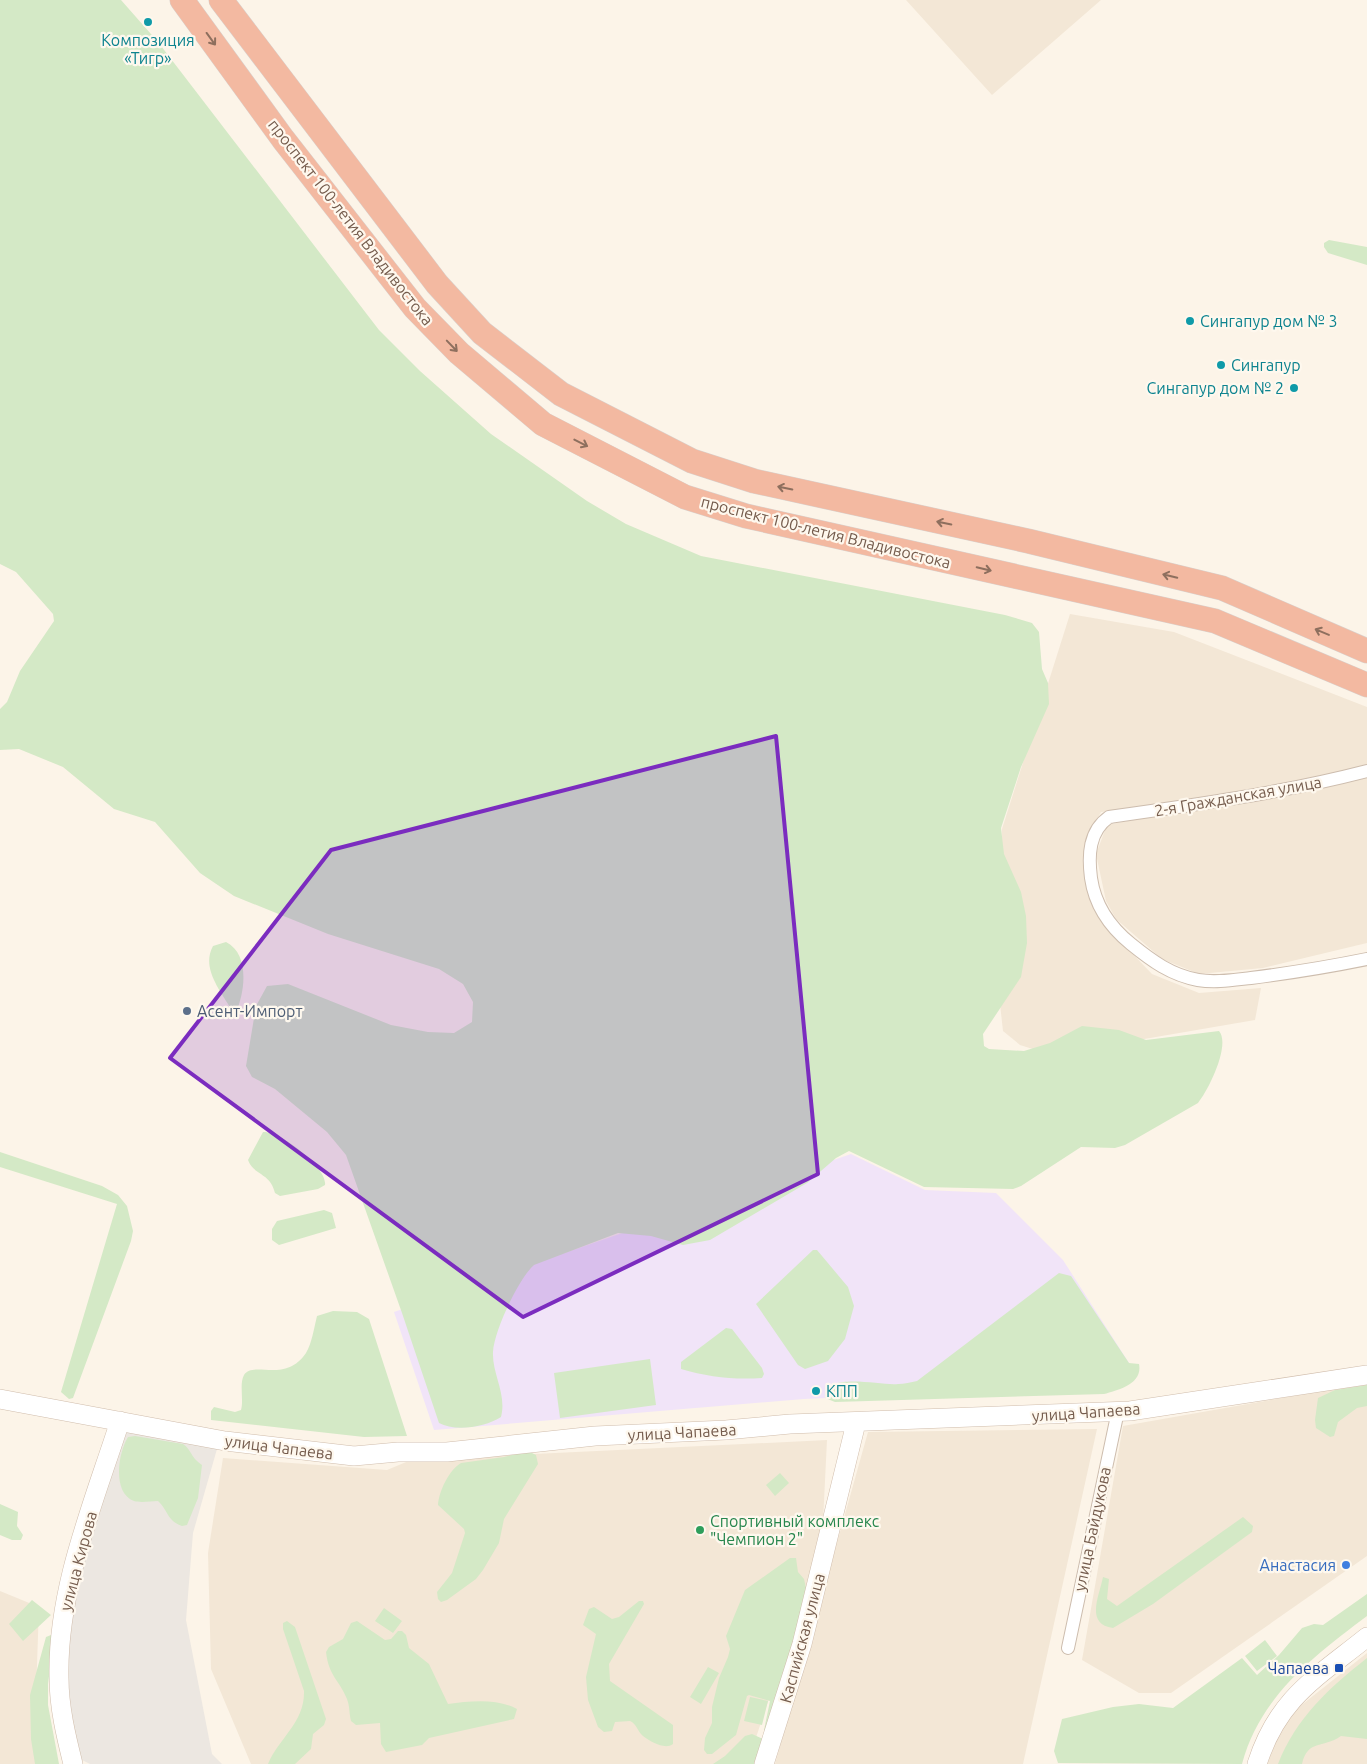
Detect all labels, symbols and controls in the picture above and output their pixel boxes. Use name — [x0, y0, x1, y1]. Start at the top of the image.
marker: Композиция «Тигр» — [142, 16, 154, 28]
place label: Композиция «Тигр» — [101, 31, 195, 67]
one-way arrow — [206, 32, 216, 46]
street label: проспект 100-летия Владивостока — [265, 115, 437, 329]
place label: Сингапур дом № 3 — [1200, 312, 1338, 330]
marker: Сингапур дом № 3 — [1184, 315, 1196, 327]
one-way arrow — [446, 339, 458, 352]
place label: Сингапур — [1231, 356, 1301, 374]
marker: Сингапур — [1215, 359, 1227, 371]
place label: Сингапур дом № 2 — [1146, 379, 1284, 397]
marker: Сингапур дом № 2 — [1288, 382, 1300, 394]
one-way arrow — [573, 439, 588, 448]
one-way arrow — [778, 483, 794, 492]
street label: проспект 100-летия Владивостока — [699, 492, 953, 572]
one-way arrow — [936, 518, 952, 527]
one-way arrow — [976, 565, 992, 574]
one-way arrow — [1163, 571, 1179, 580]
one-way arrow — [1315, 626, 1330, 636]
street label: 2-я Гражданская улица — [1153, 772, 1323, 820]
place label: Асент-Импорт — [197, 1002, 303, 1020]
marker: Асент-Импорт — [181, 1005, 193, 1017]
place label: КПП — [826, 1382, 858, 1400]
marker: КПП — [810, 1385, 822, 1397]
street label: улица Чапаева — [1031, 1399, 1141, 1425]
street label: улица Чапаева — [627, 1420, 737, 1444]
street label: улица Чапаева — [224, 1431, 334, 1463]
street label: улица Байдукова — [1070, 1465, 1114, 1593]
street label: улица Кирова — [56, 1509, 100, 1613]
place label: Спортивный комплекс "Чемпион 2" — [710, 1512, 880, 1548]
marker: Спортивный комплекс "Чемпион 2" — [694, 1524, 706, 1536]
place label: Анастасия — [1260, 1556, 1336, 1574]
marker: Анастасия — [1340, 1559, 1352, 1571]
street label: Каспийская улица — [776, 1571, 828, 1705]
place label: Чапаева — [1268, 1659, 1329, 1677]
marker: Чапаева — [1333, 1662, 1345, 1674]

